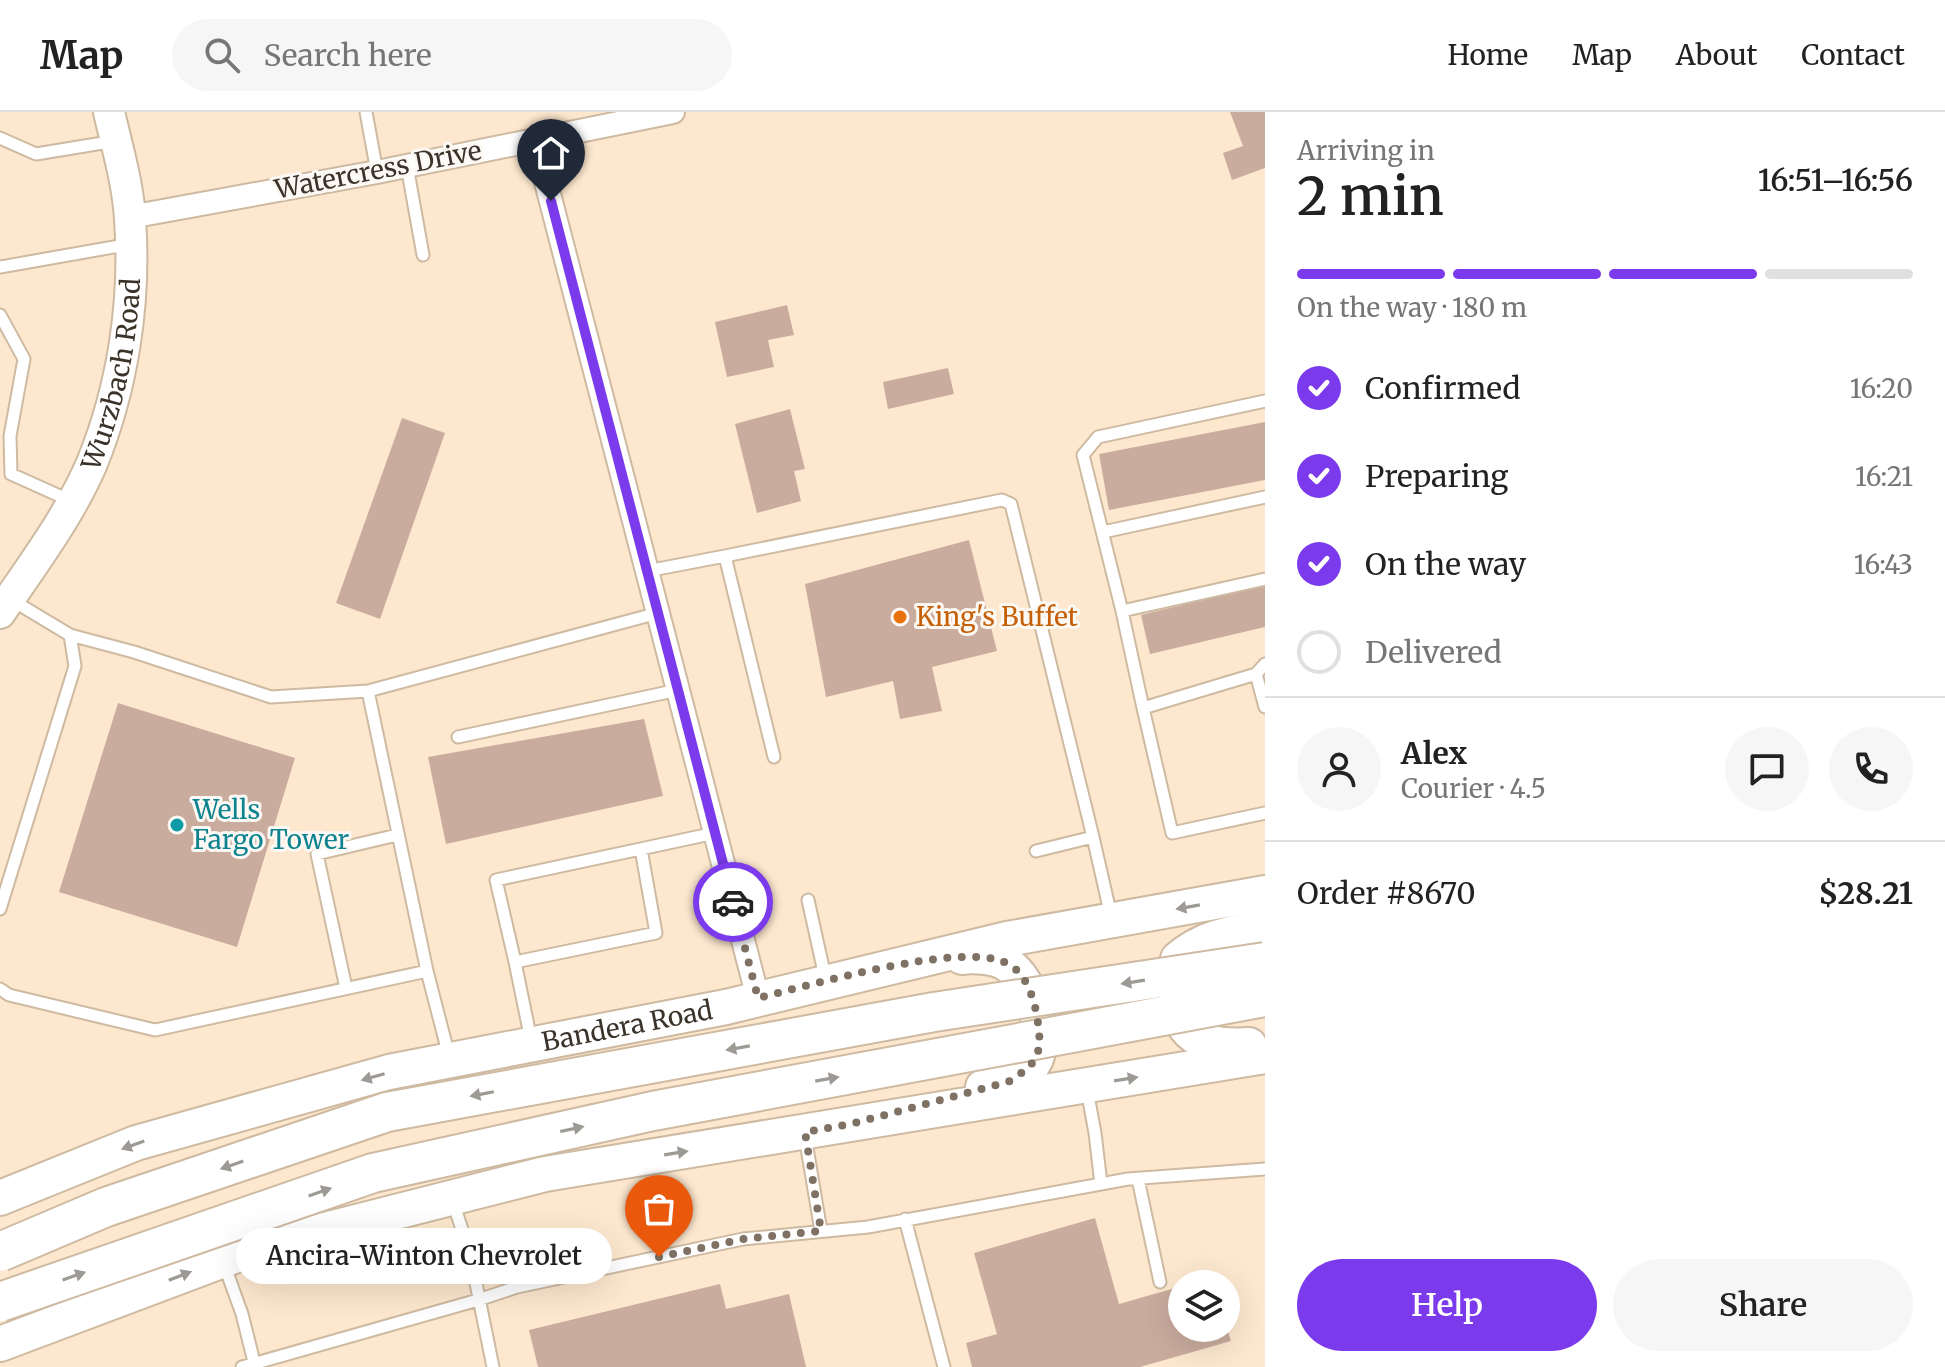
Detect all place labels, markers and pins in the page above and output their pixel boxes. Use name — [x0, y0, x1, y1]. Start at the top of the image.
pin — [517, 119, 585, 201]
place label: King's Buffet — [916, 600, 1078, 633]
marker: King's Buffet — [891, 608, 909, 626]
place label: Wells Fargo Tower — [192, 793, 349, 856]
marker: Wells Fargo Tower — [168, 816, 186, 834]
pin — [625, 1175, 693, 1257]
callout: Ancira-Winton Chevrolet — [235, 1229, 611, 1285]

